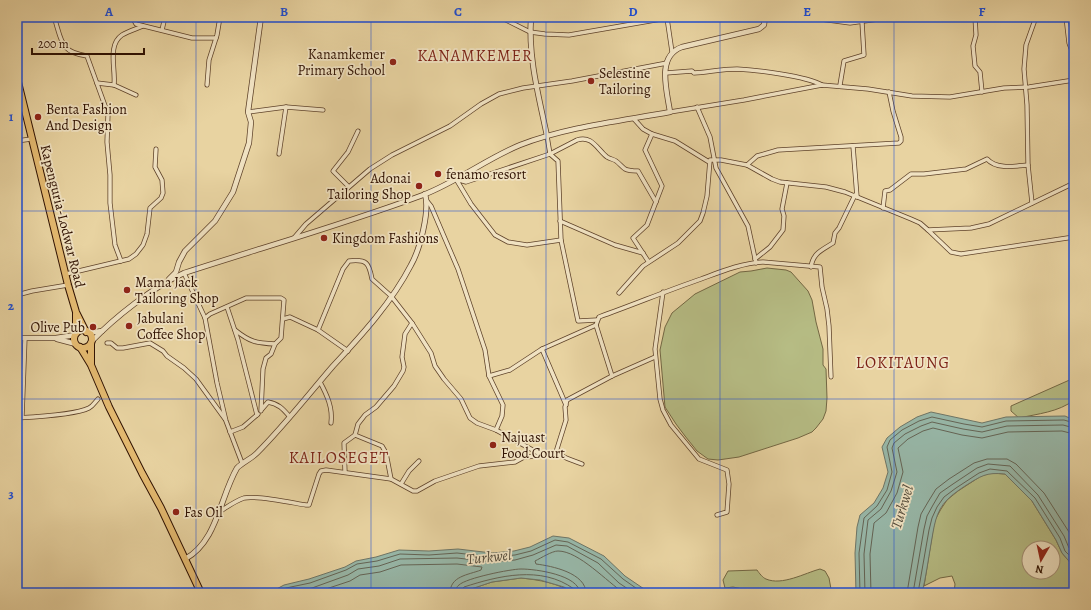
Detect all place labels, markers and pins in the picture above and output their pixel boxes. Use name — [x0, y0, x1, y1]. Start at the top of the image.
place label: Kanamkemer Primary School — [297, 45, 386, 80]
marker: Kanamkemer Primary School — [388, 57, 398, 67]
place label: Selestine Tailoring — [599, 64, 651, 99]
marker: Selestine Tailoring — [586, 76, 596, 86]
place label: Benta Fashion And Design — [45, 100, 127, 135]
marker: Benta Fashion And Design — [33, 112, 43, 122]
place label: fenamo resort — [446, 165, 527, 184]
place label: Adonai Tailoring Shop — [327, 169, 411, 204]
marker: fenamo resort — [433, 169, 443, 179]
marker: Adonai Tailoring Shop — [414, 181, 424, 191]
place label: Kingdom Fashions — [332, 229, 439, 248]
marker: Kingdom Fashions — [319, 233, 329, 243]
place label: Mama Jack Tailoring Shop — [135, 273, 219, 308]
marker: Mama Jack Tailoring Shop — [122, 285, 132, 295]
place label: Jabulani Coffee Shop — [137, 309, 205, 344]
place label: Olive Pub — [30, 318, 85, 337]
marker: Jabulani Coffee Shop — [124, 321, 134, 331]
marker: Olive Pub — [88, 322, 98, 332]
place label: Najuast Food Court — [501, 428, 565, 463]
marker: Najuast Food Court — [488, 440, 498, 450]
place label: Fas Oil — [184, 503, 223, 522]
marker: Fas Oil — [171, 507, 181, 517]

